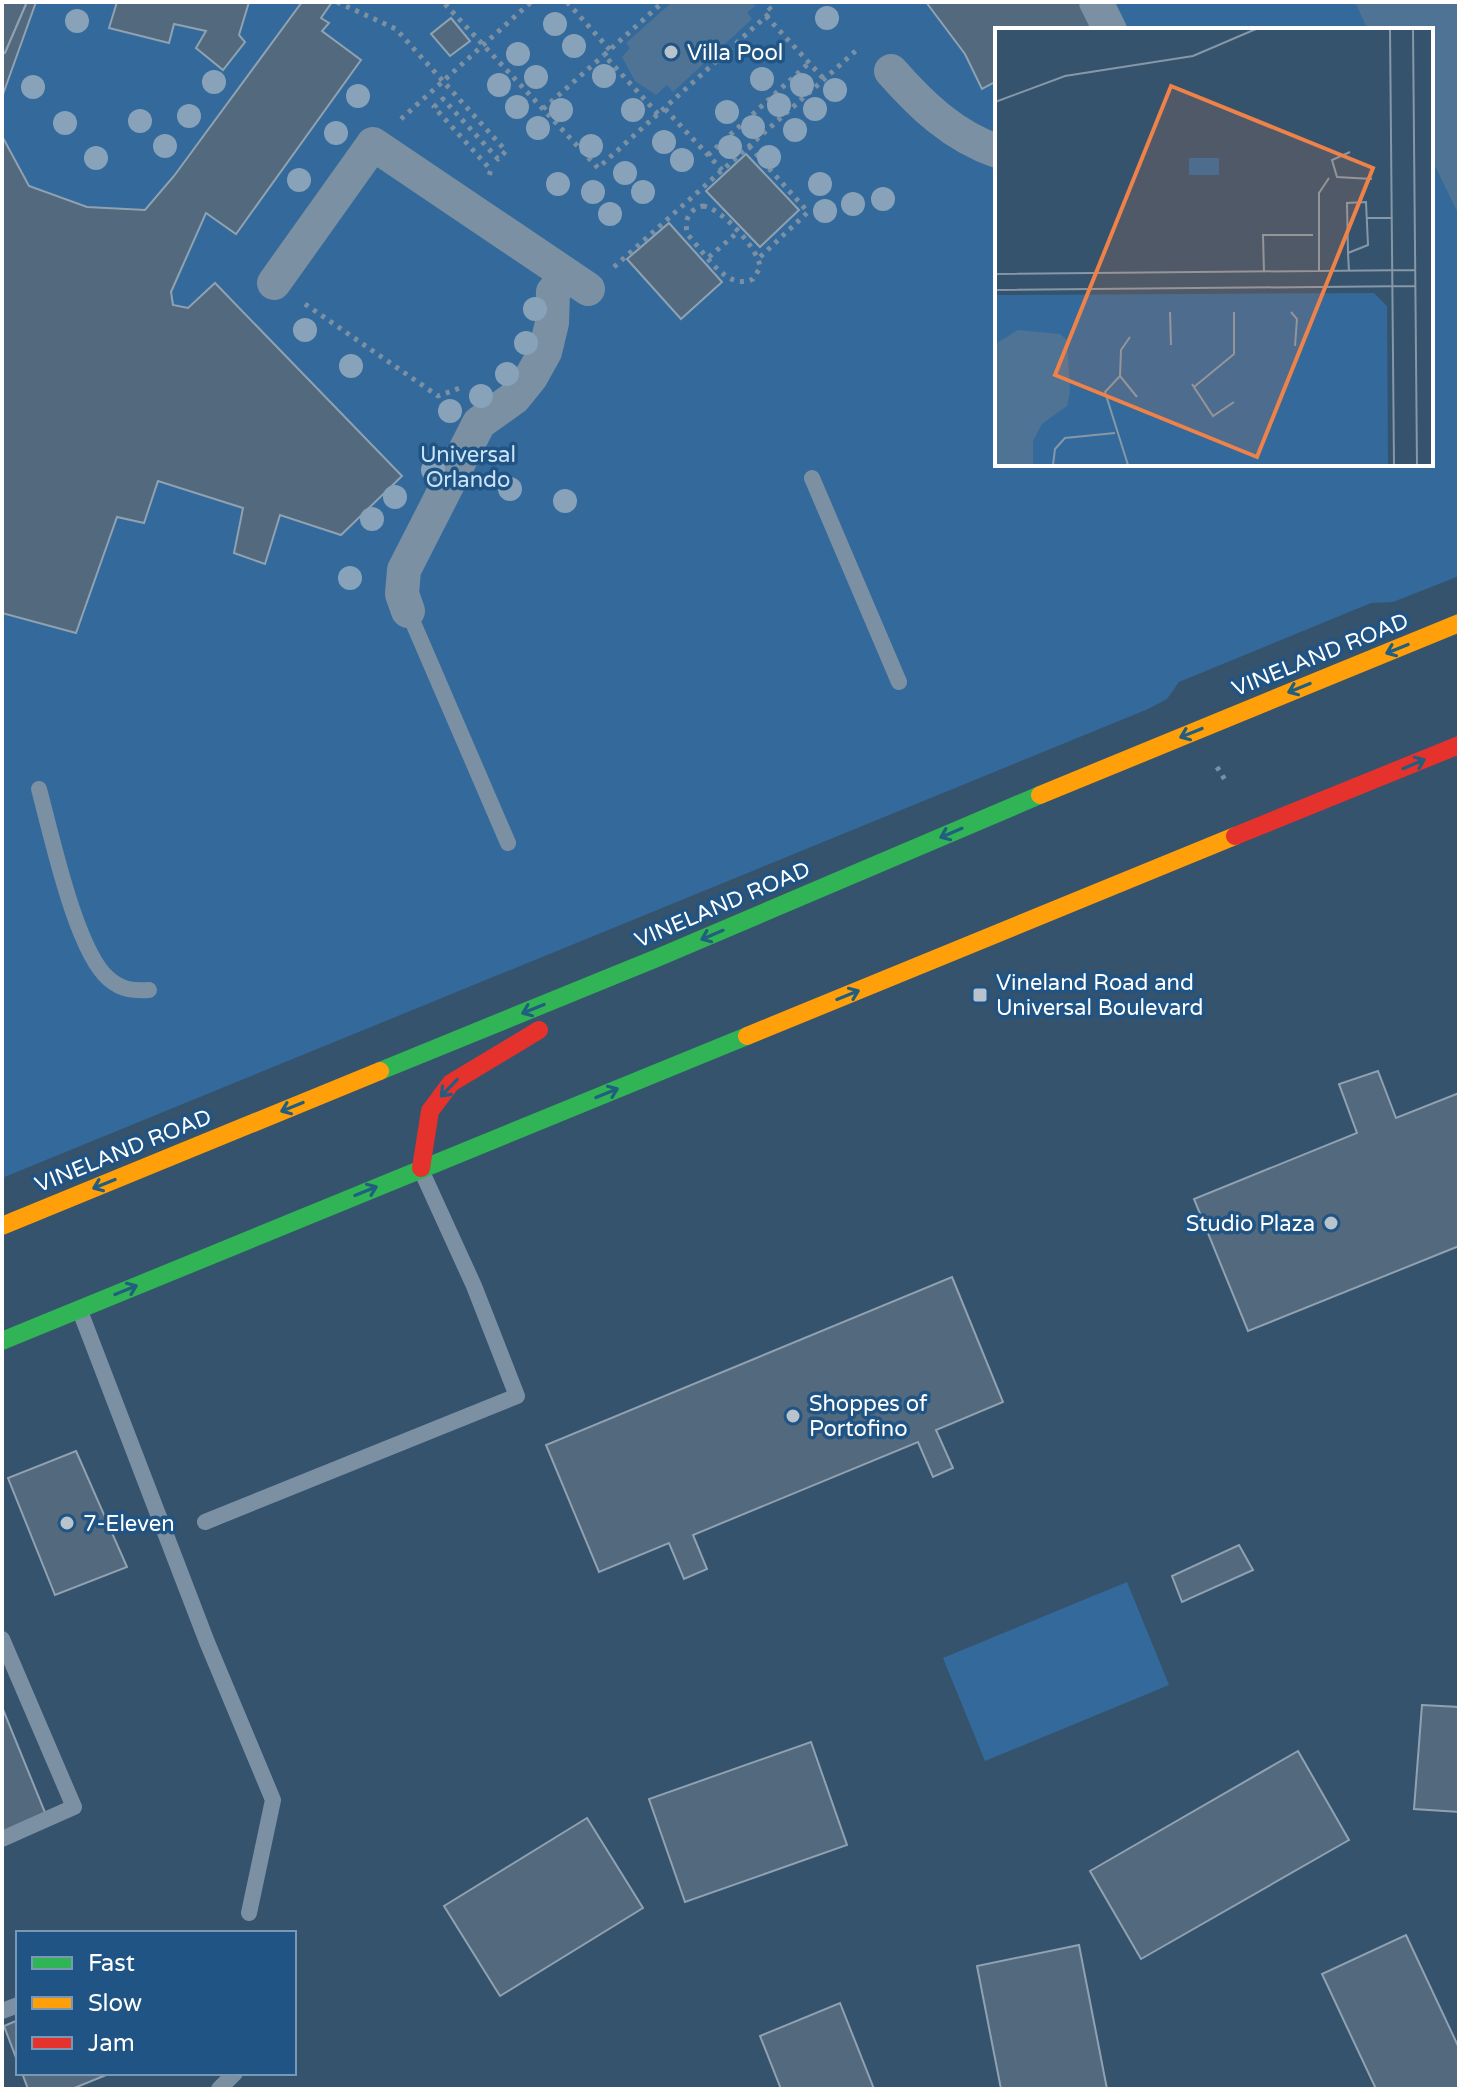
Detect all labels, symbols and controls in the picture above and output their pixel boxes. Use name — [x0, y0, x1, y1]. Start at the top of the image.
inset map — [995, 28, 1433, 466]
place label: Villa Pool — [687, 40, 783, 66]
marker: Villa Pool — [662, 43, 680, 61]
park label: Universal Orlando — [420, 442, 516, 493]
street label: VINELAND ROAD — [1228, 608, 1412, 702]
one-way arrow — [1385, 642, 1410, 657]
one-way arrow — [1287, 682, 1312, 697]
one-way arrow — [1179, 726, 1204, 741]
one-way arrow — [1401, 755, 1426, 770]
one-way arrow — [939, 827, 964, 842]
street label: VINELAND ROAD — [631, 856, 814, 954]
one-way arrow — [700, 929, 724, 944]
place label: Vineland Road and Universal Boulevard — [996, 970, 1203, 1021]
marker: Vineland Road and Universal Boulevard — [971, 986, 989, 1004]
one-way arrow — [835, 987, 860, 1001]
one-way arrow — [521, 1003, 546, 1017]
one-way arrow — [440, 1078, 459, 1097]
one-way arrow — [594, 1084, 619, 1099]
one-way arrow — [280, 1101, 305, 1115]
street label: VINELAND ROAD — [31, 1104, 215, 1198]
one-way arrow — [92, 1178, 117, 1192]
one-way arrow — [353, 1182, 378, 1197]
place label: Studio Plaza — [1186, 1211, 1315, 1237]
marker: Studio Plaza — [1322, 1214, 1340, 1232]
one-way arrow — [113, 1281, 138, 1296]
place label: Shoppes of Portofino — [809, 1391, 928, 1442]
marker: Shoppes of Portofino — [784, 1407, 802, 1425]
place label: 7-Eleven — [83, 1511, 175, 1537]
marker: 7-Eleven — [58, 1514, 76, 1532]
legend — [16, 1931, 296, 2075]
text: Fast — [88, 1949, 135, 1978]
text: Slow — [88, 1989, 142, 2018]
text: Jam — [88, 2029, 135, 2058]

